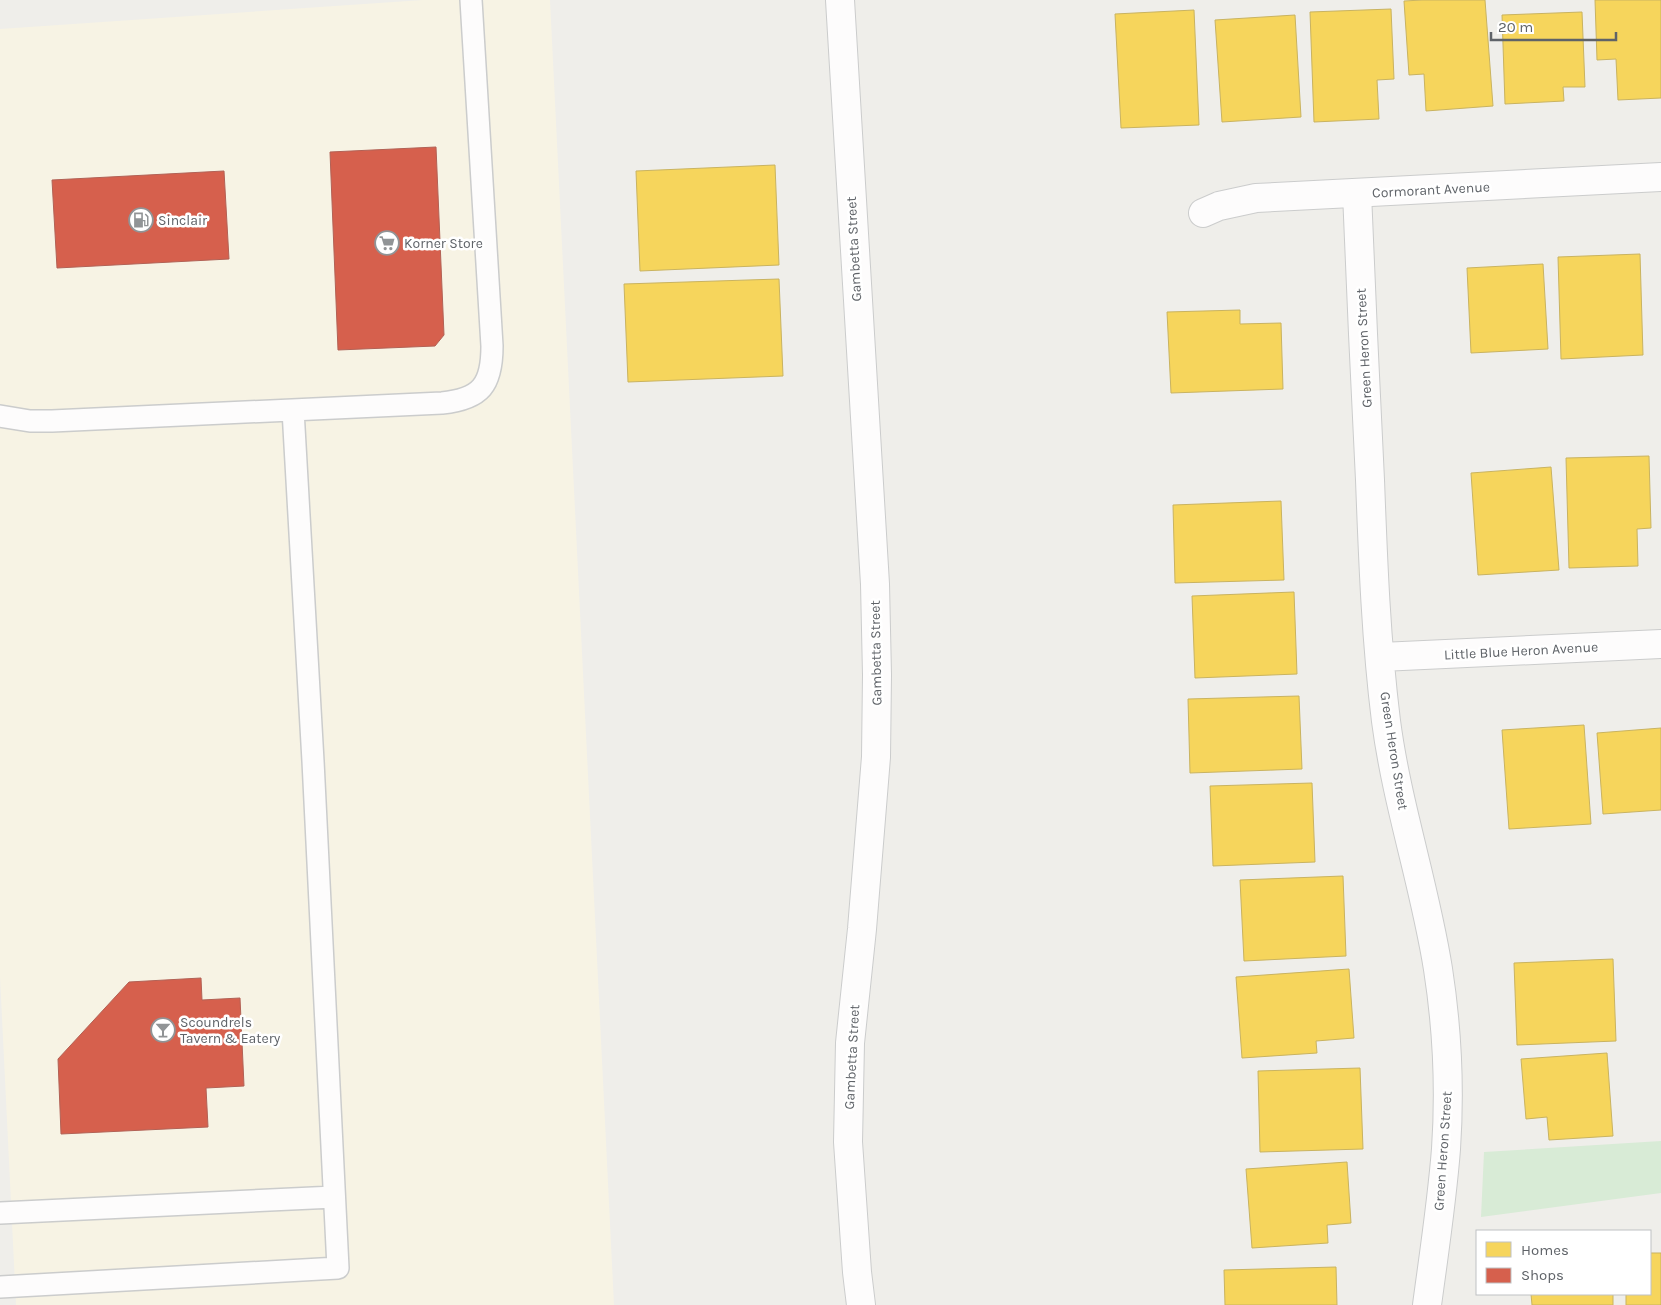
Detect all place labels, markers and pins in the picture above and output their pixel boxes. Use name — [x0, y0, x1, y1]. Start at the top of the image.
fuel station icon: Sinclair — [128, 207, 154, 233]
place label: Sinclair — [158, 212, 208, 229]
supermarket icon: Korner Store — [374, 230, 400, 256]
place label: Korner Store — [404, 235, 483, 252]
place label: Scoundrels Tavern & Eatery — [180, 1014, 281, 1047]
bar icon: Scoundrels Tavern & Eatery — [150, 1017, 176, 1043]

